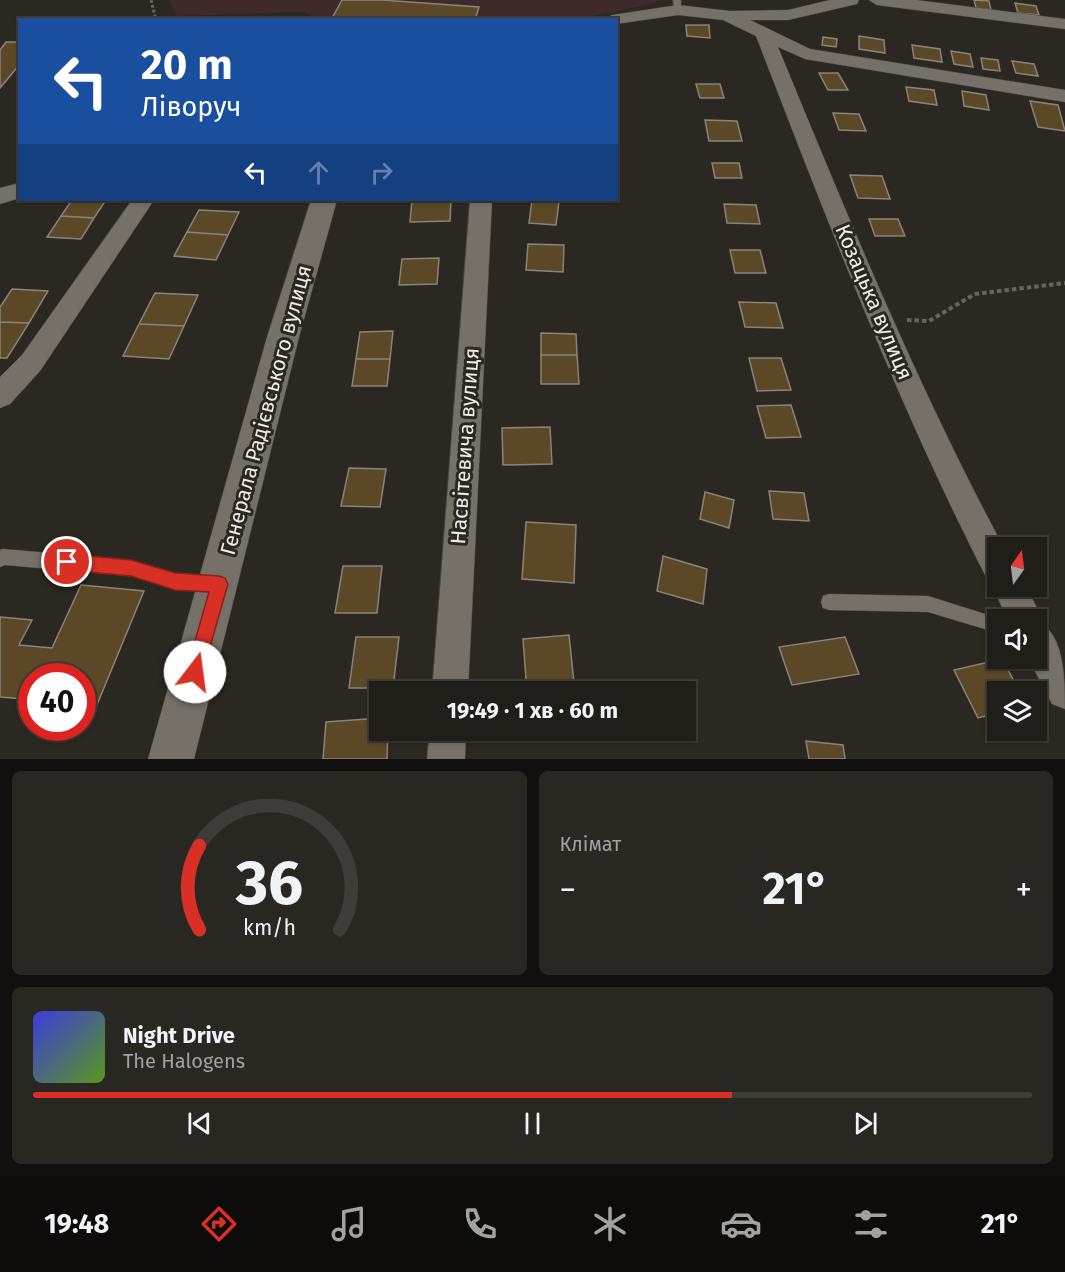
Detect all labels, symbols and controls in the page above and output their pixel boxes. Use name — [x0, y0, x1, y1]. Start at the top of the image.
text: 20 m — [141, 40, 233, 90]
icon: left — [42, 42, 120, 120]
text: Ліворуч — [141, 91, 241, 123]
icon: left — [239, 156, 272, 189]
icon: ahead — [302, 156, 335, 189]
icon: right — [365, 156, 398, 189]
street label: Козацька вулиця — [830, 220, 918, 384]
street label: Генерала Радієвського вулиця — [215, 262, 317, 558]
street label: Насвітевича вулиця — [445, 347, 485, 545]
pin — [41, 536, 92, 587]
north arrow — [987, 537, 1047, 597]
map controls — [987, 537, 1047, 741]
icon: arrive — [50, 545, 83, 578]
button: sound — [987, 609, 1047, 669]
position arrow — [163, 640, 227, 704]
speed limit sign: 40 — [18, 663, 96, 741]
button: layers — [987, 681, 1047, 741]
text: 19:49 · 1 хв · 60 m — [447, 697, 618, 724]
text: Клімат — [560, 832, 621, 856]
text: 36 — [234, 846, 303, 921]
text: 21° — [762, 862, 829, 916]
text: − — [560, 870, 576, 910]
text: + — [1016, 870, 1032, 910]
text: km/h — [243, 915, 296, 941]
text: Night Drive — [123, 1022, 235, 1049]
text: The Halogens — [123, 1049, 245, 1073]
icon: previous — [183, 1107, 216, 1140]
icon: pause — [516, 1107, 549, 1140]
icon: next — [849, 1107, 882, 1140]
icon: directions — [198, 1203, 240, 1245]
icon: music — [328, 1203, 370, 1245]
icon: phone — [459, 1203, 501, 1245]
icon: climate — [589, 1203, 631, 1245]
icon: car — [720, 1203, 762, 1245]
icon: filters — [850, 1203, 892, 1245]
text: 19:48 — [44, 1208, 109, 1240]
text: 21° — [981, 1208, 1021, 1240]

